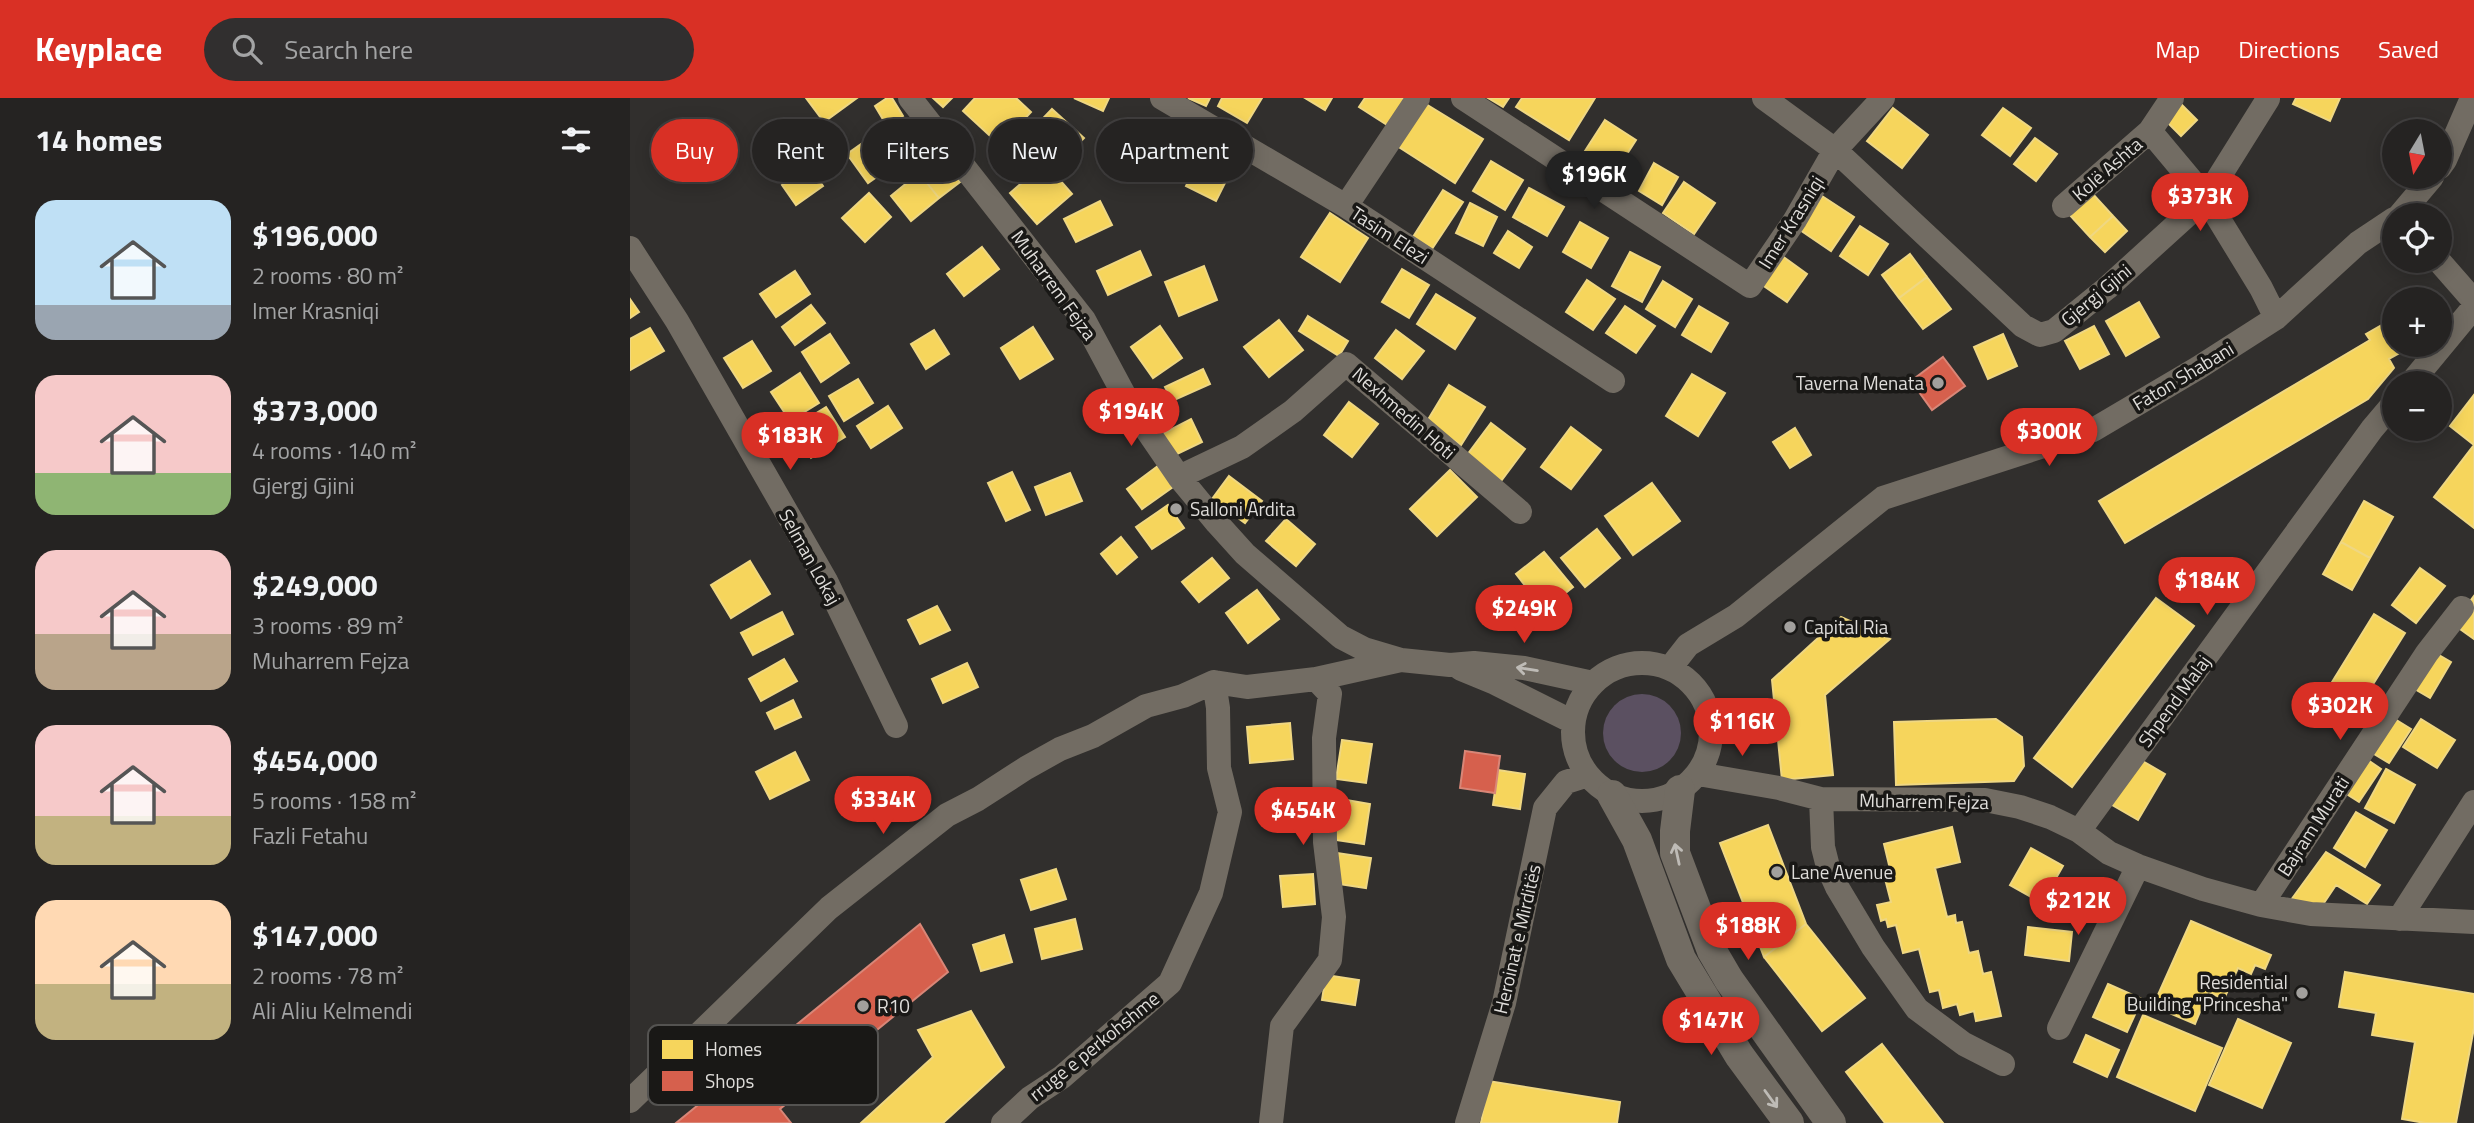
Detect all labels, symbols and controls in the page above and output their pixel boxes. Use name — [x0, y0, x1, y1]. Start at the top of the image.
search box — [204, 18, 694, 81]
text: Keyplace — [35, 24, 162, 74]
icon: search — [228, 30, 266, 68]
text: Search here — [284, 30, 413, 69]
text: Map — [2155, 31, 2200, 67]
text: Directions — [2238, 31, 2340, 67]
text: Saved — [2378, 31, 2439, 67]
text: 14 homes — [35, 117, 162, 163]
chip: Buy — [651, 119, 738, 182]
chip: Rent — [752, 119, 848, 182]
chip: Filters — [862, 119, 974, 182]
chip: New — [988, 119, 1082, 182]
chip: Apartment — [1096, 119, 1253, 182]
north arrow — [2382, 119, 2452, 189]
map controls — [2382, 119, 2452, 441]
icon: filters — [557, 121, 595, 159]
street label: Kolë Ashta — [2065, 129, 2149, 208]
pin: $196K — [1545, 152, 1643, 211]
text: $196K — [1561, 156, 1627, 191]
street label: Imer Krasniqi — [1750, 169, 1831, 274]
pin: $373K — [2151, 174, 2249, 233]
text: $373K — [2167, 178, 2233, 213]
street label: Tasim Elezi — [1345, 198, 1435, 271]
button: locate — [2382, 203, 2452, 273]
text: $196,000 — [252, 212, 378, 258]
street label: Muharrem Fejza — [1004, 224, 1105, 346]
icon: home — [91, 228, 175, 312]
street label: Gjergj Gjini — [2054, 256, 2137, 333]
text: 2 rooms · 80 m² — [252, 258, 403, 293]
button: + — [2382, 287, 2452, 357]
text: Imer Krasniqi — [252, 293, 379, 328]
street label: Faton Shabani — [2126, 334, 2239, 417]
street label: Nexhmedin Hoti — [1346, 359, 1462, 466]
place label: Taverna Menata — [1796, 368, 1924, 397]
button: − — [2382, 371, 2452, 441]
marker: Taverna Menata — [1930, 375, 1946, 391]
text: $373,000 — [252, 387, 378, 433]
pin: $194K — [1082, 388, 1180, 448]
text: $194K — [1098, 393, 1164, 428]
icon: home — [91, 403, 175, 487]
pin: $300K — [2000, 408, 2098, 468]
pin: $183K — [741, 412, 839, 472]
text: $300K — [2016, 413, 2082, 448]
text: $183K — [757, 417, 823, 452]
text: 4 rooms · 140 m² — [252, 433, 416, 468]
text: Gjergj Gjini — [252, 468, 355, 503]
place label: Salloni Ardita — [1190, 494, 1296, 523]
marker: Salloni Ardita — [1168, 501, 1184, 517]
street label: Selman Lokaj — [772, 503, 849, 610]
pin: $184K — [2158, 558, 2256, 617]
text: $249,000 — [252, 562, 378, 608]
text: $184K — [2174, 562, 2240, 597]
icon: home — [91, 578, 175, 662]
pin: $249K — [1475, 586, 1573, 645]
text: $249K — [1491, 590, 1557, 625]
text: 3 rooms · 89 m² — [252, 608, 403, 643]
place label: Capital Ria — [1804, 612, 1889, 641]
marker: Capital Ria — [1782, 619, 1798, 635]
text: Muharrem Fejza — [252, 643, 409, 678]
street label: Shpend Malaj — [2130, 648, 2217, 753]
one-way arrow — [1516, 662, 1539, 675]
pin: $302K — [2291, 682, 2389, 742]
text: $302K — [2307, 687, 2373, 722]
pin: $116K — [1693, 698, 1791, 758]
text: $116K — [1709, 703, 1775, 738]
text: $454,000 — [252, 737, 378, 783]
icon: home — [91, 753, 175, 837]
street label: Bajram Murati — [2269, 770, 2356, 882]
pin: $334K — [834, 776, 932, 836]
text: $334K — [850, 781, 916, 816]
text: 5 rooms · 158 m² — [252, 783, 416, 818]
street label: Muharrem Fejza — [1859, 785, 1990, 816]
pin: $454K — [1254, 788, 1352, 847]
text: $454K — [1270, 792, 1336, 827]
text: Fazli Fetahu — [252, 818, 368, 853]
one-way arrow — [1670, 843, 1683, 865]
place label: Lane Avenue — [1791, 857, 1893, 886]
street label: Heroinat e Mirditës — [1485, 861, 1548, 1017]
marker: Lane Avenue — [1769, 864, 1785, 880]
pin: $212K — [2029, 878, 2127, 937]
text: $212K — [2045, 882, 2111, 917]
pin: $188K — [1699, 902, 1797, 962]
text: $188K — [1715, 907, 1781, 942]
text: $147,000 — [252, 912, 378, 958]
icon: home — [91, 928, 175, 1012]
text: 2 rooms · 78 m² — [252, 958, 403, 993]
place label: Residential Building "Princesha" — [2127, 967, 2288, 1018]
street label: rruge e perkohshme — [1022, 984, 1165, 1107]
marker: Residential Building "Princesha" — [2294, 985, 2310, 1001]
place label: R10 — [877, 991, 910, 1020]
text: Ali Aliu Kelmendi — [252, 993, 413, 1028]
marker: R10 — [855, 998, 871, 1014]
pin: $147K — [1662, 998, 1760, 1057]
text: $147K — [1678, 1002, 1744, 1037]
legend — [648, 1025, 878, 1105]
text: Homes — [705, 1034, 762, 1063]
text: Shops — [705, 1066, 755, 1095]
one-way arrow — [1764, 1089, 1778, 1108]

